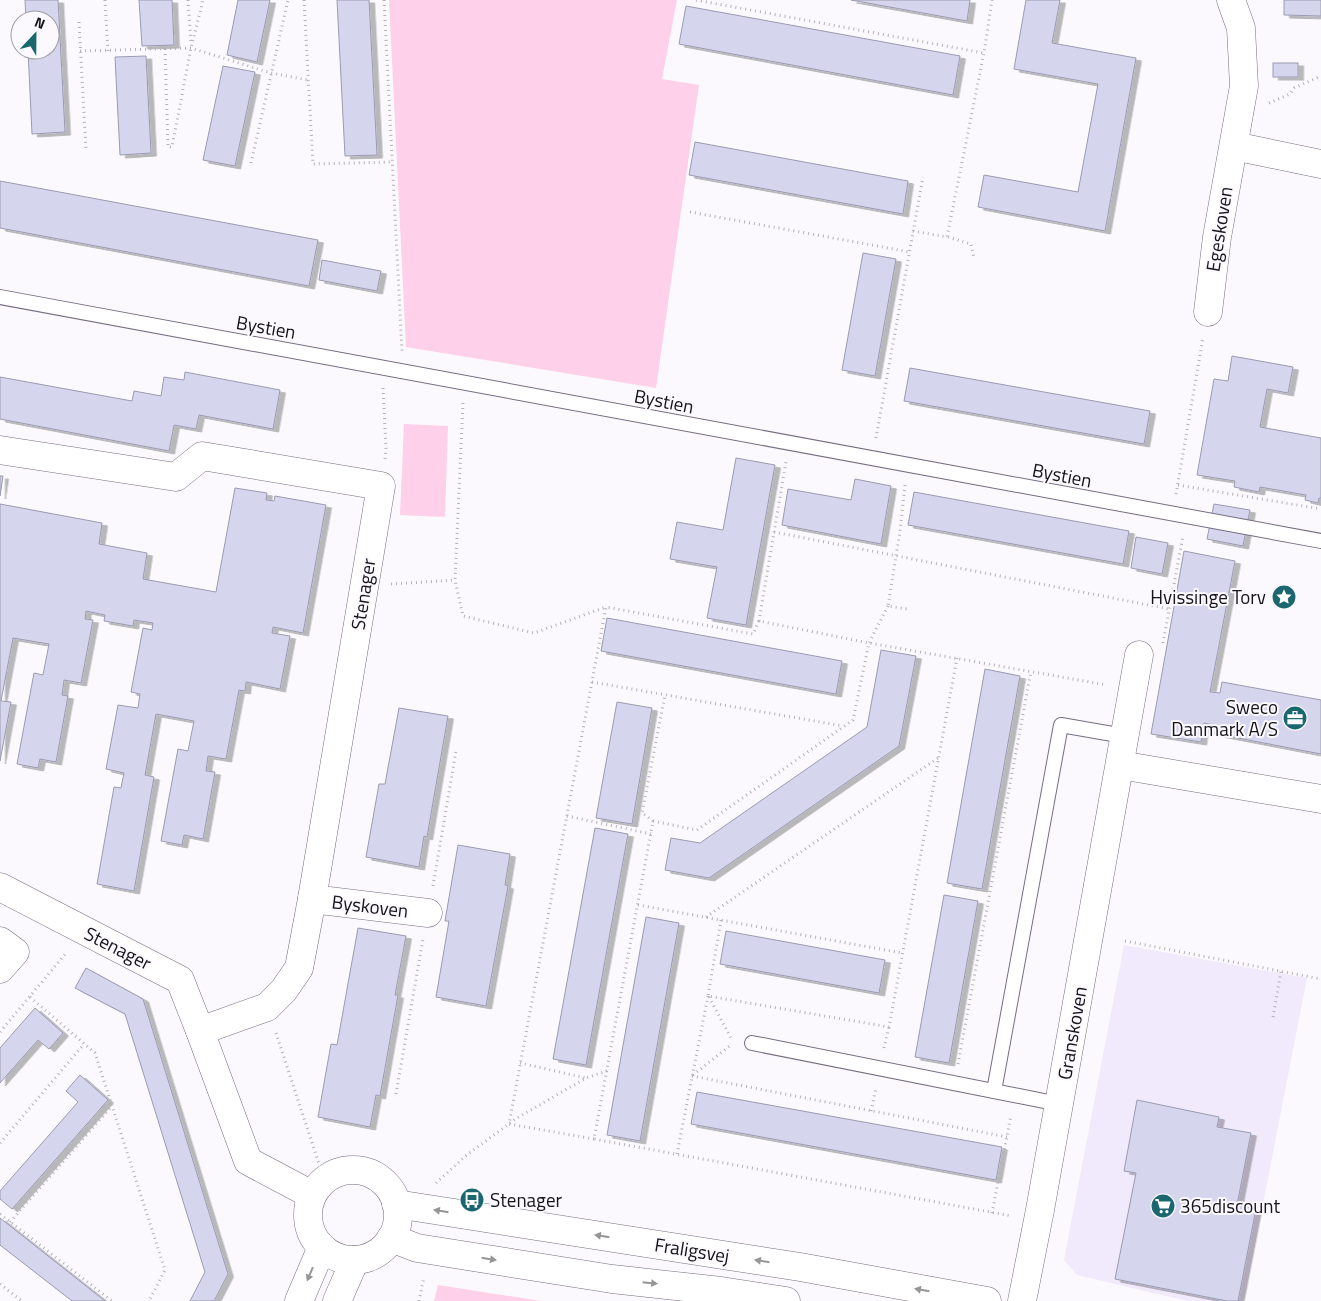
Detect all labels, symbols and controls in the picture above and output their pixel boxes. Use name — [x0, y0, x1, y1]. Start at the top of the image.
north arrow — [10, 10, 60, 60]
text: N — [32, 11, 48, 34]
street label: Egeskoven — [1197, 184, 1240, 274]
street label: Bystien — [234, 307, 298, 346]
street label: Bystien — [632, 381, 696, 420]
street label: Bystien — [1030, 455, 1094, 494]
street label: Stenager — [343, 556, 383, 632]
place label: Hvissinge Torv — [1150, 582, 1266, 611]
place icon: Hvissinge Torv — [1271, 584, 1297, 610]
place label: Sweco Danmark A/S — [1171, 692, 1278, 743]
office icon: Sweco Danmark A/S — [1282, 705, 1308, 731]
street label: Byskoven — [330, 886, 410, 925]
street label: Stenager — [80, 918, 157, 977]
street label: Granskoven — [1049, 984, 1094, 1082]
place label: Stenager — [490, 1185, 562, 1214]
bus stop icon: Stenager — [459, 1187, 485, 1213]
place label: 365discount — [1180, 1191, 1280, 1220]
supermarket icon: 365discount — [1150, 1193, 1176, 1219]
one-way arrow — [433, 1206, 449, 1214]
street label: Fraligsvej — [653, 1229, 732, 1270]
one-way arrow — [593, 1232, 609, 1240]
one-way arrow — [482, 1256, 498, 1264]
one-way arrow — [754, 1257, 770, 1265]
one-way arrow — [306, 1267, 314, 1281]
one-way arrow — [642, 1279, 658, 1287]
one-way arrow — [914, 1285, 930, 1293]

